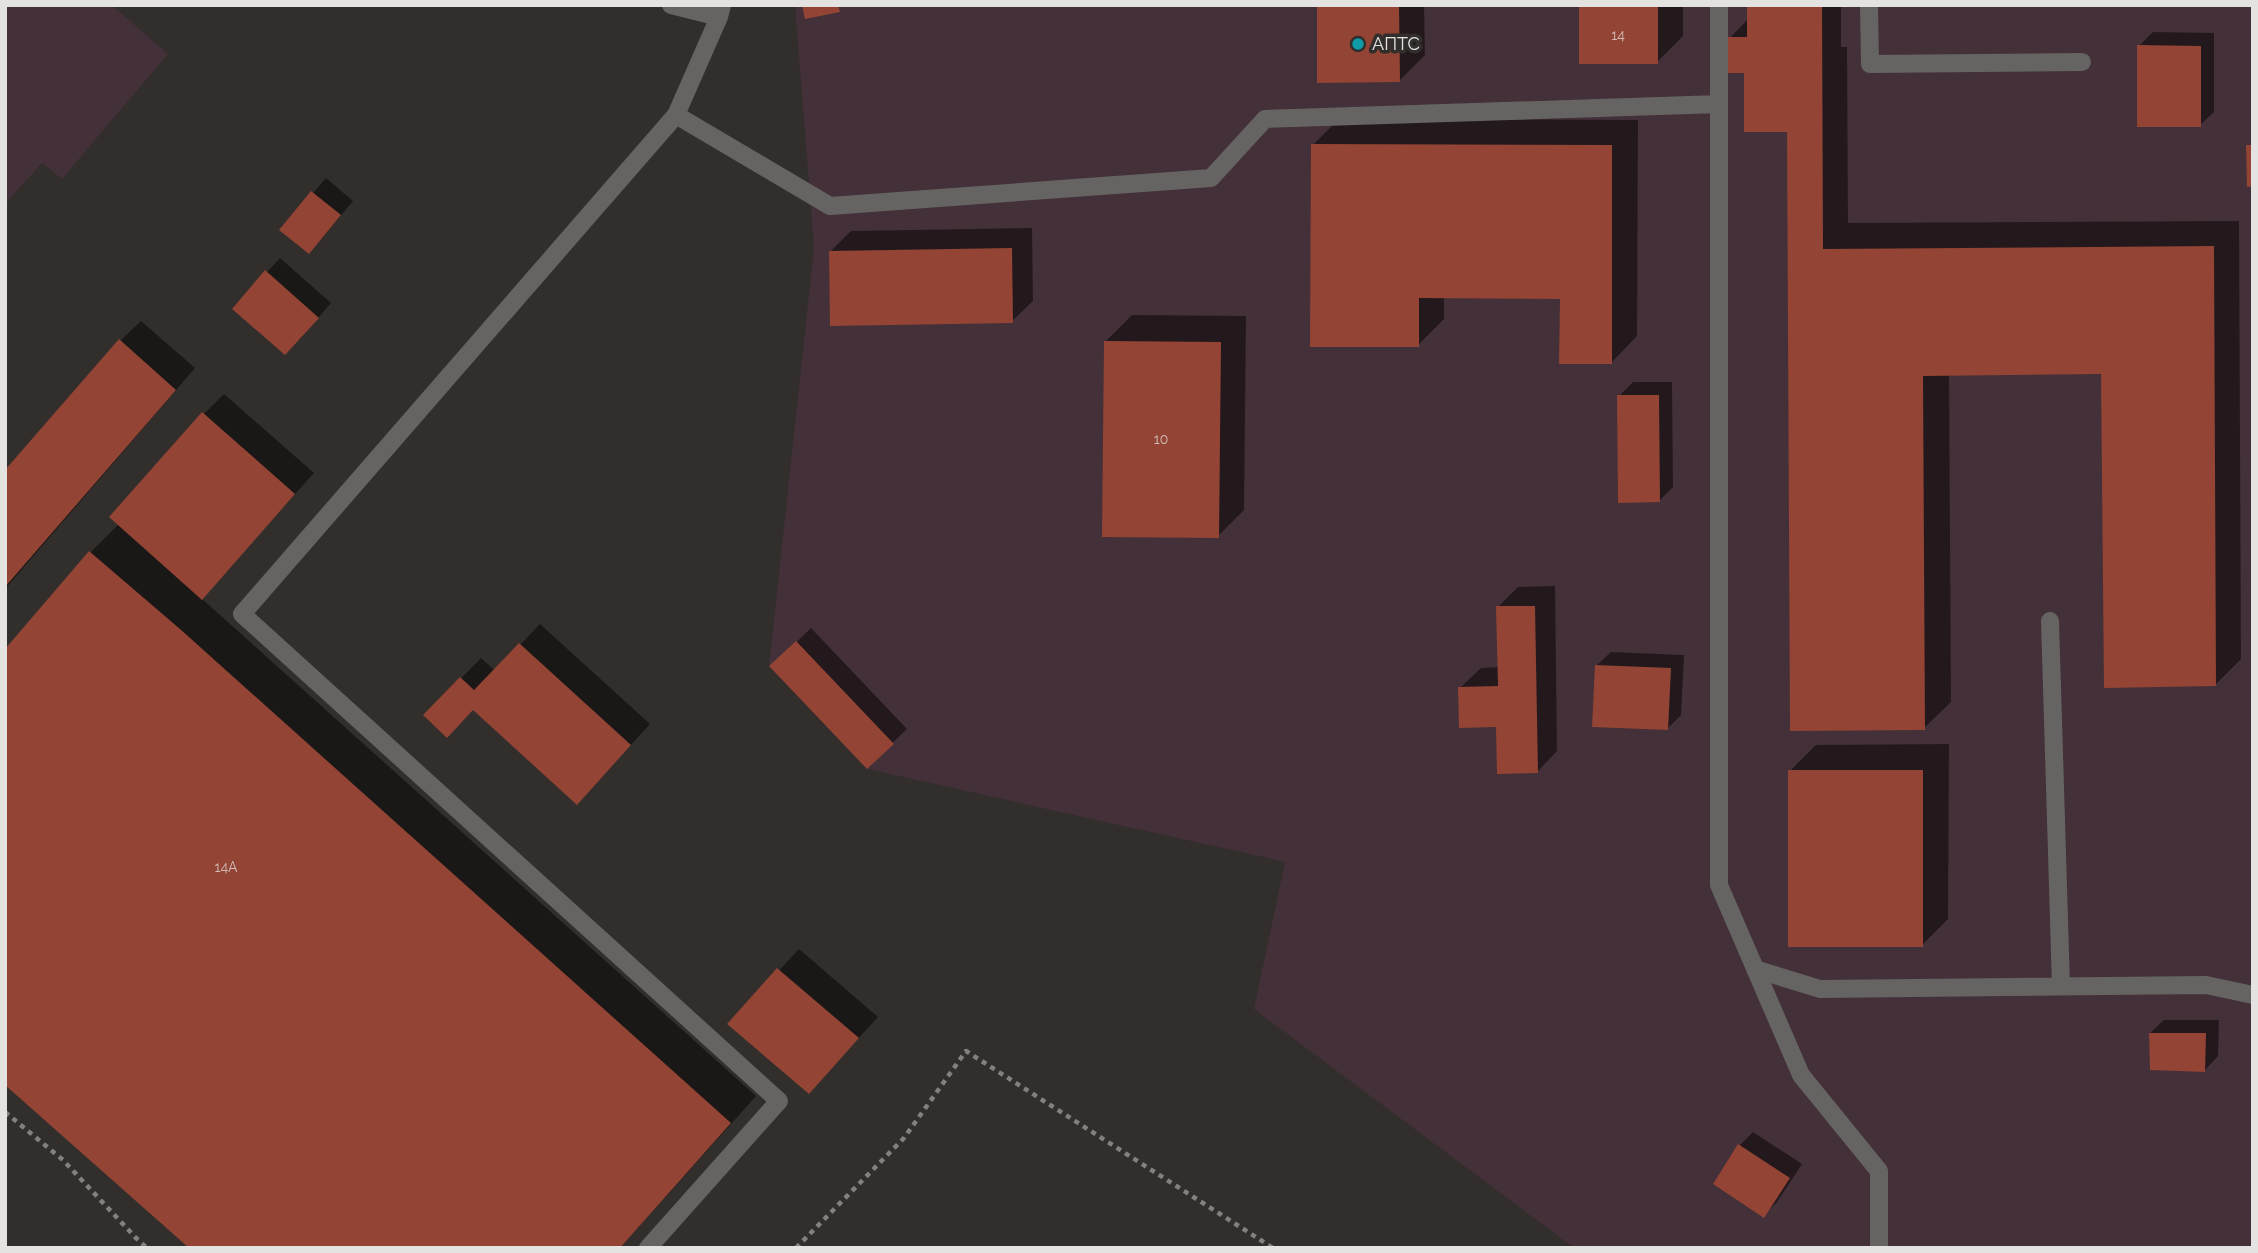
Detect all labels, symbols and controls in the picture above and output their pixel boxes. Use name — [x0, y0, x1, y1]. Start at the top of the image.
house number: 14 — [1611, 27, 1625, 43]
place label: АПТС — [1372, 33, 1420, 54]
marker: АПТС — [1350, 36, 1366, 52]
house number: 10 — [1154, 431, 1168, 447]
house number: 14А — [214, 859, 238, 875]

